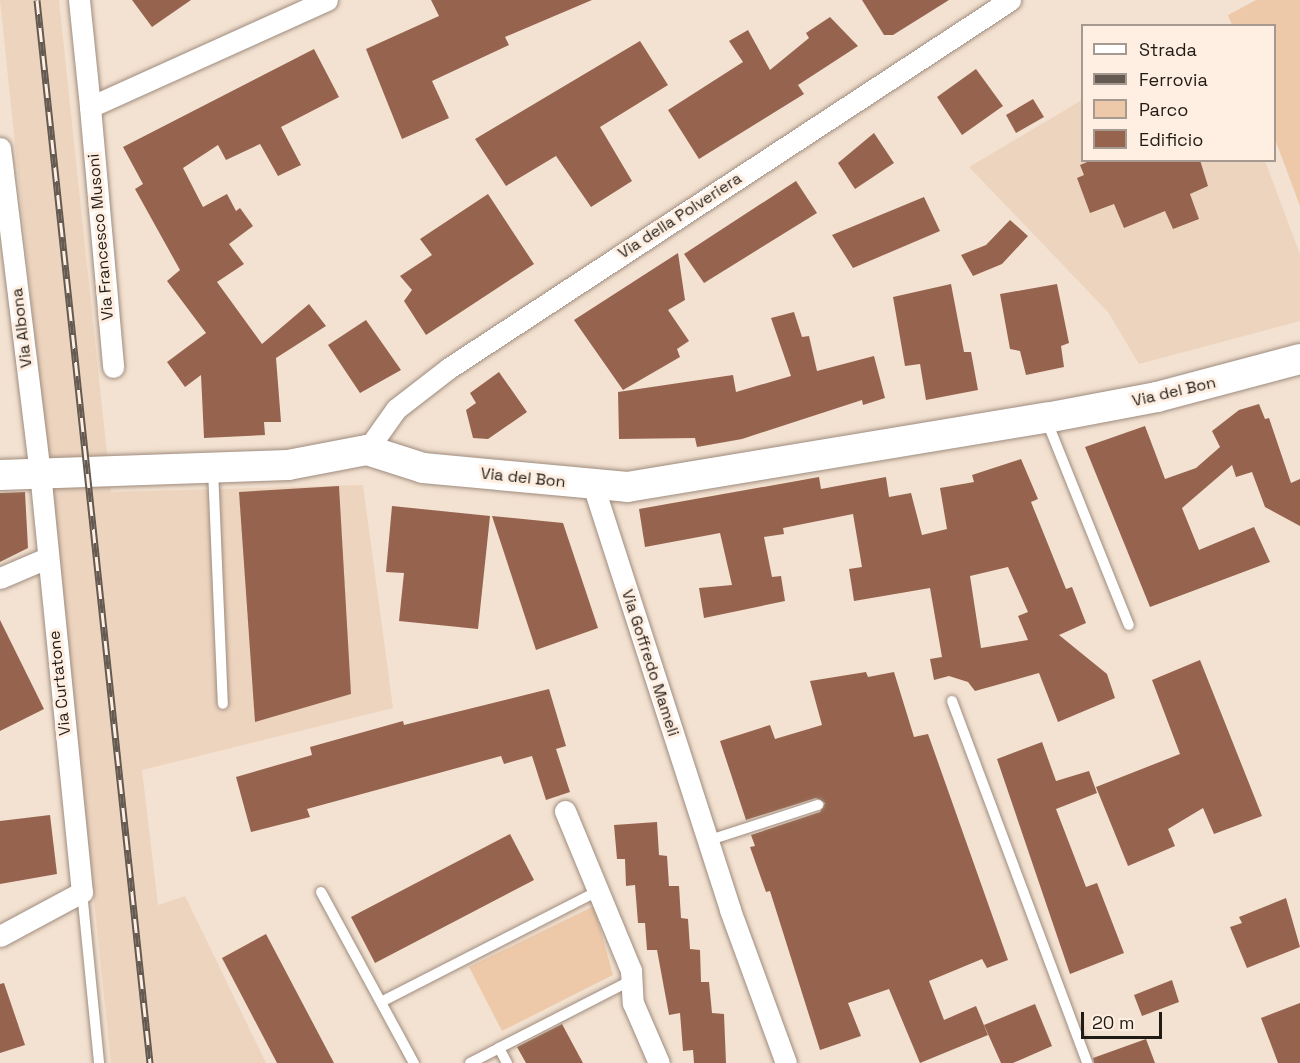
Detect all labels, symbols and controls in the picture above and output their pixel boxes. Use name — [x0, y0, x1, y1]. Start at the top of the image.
legend — [1081, 24, 1276, 162]
text: Strada — [1139, 38, 1197, 61]
text: Ferrovia — [1139, 68, 1208, 91]
text: Parco — [1139, 98, 1188, 121]
text: Edificio — [1139, 128, 1203, 151]
street label: Via Francesco Musoni — [84, 153, 118, 321]
street label: Via della Polveriera — [615, 169, 745, 263]
street label: Via Albona — [8, 287, 36, 369]
street label: Via del Bon — [1130, 373, 1218, 411]
street label: Via del Bon — [480, 464, 566, 492]
street label: Via Goffredo Mameli — [617, 587, 683, 739]
street label: Via Curtatone — [45, 630, 75, 736]
scale bar — [1084, 1000, 1165, 1038]
text: 20 m — [1092, 1011, 1135, 1034]

